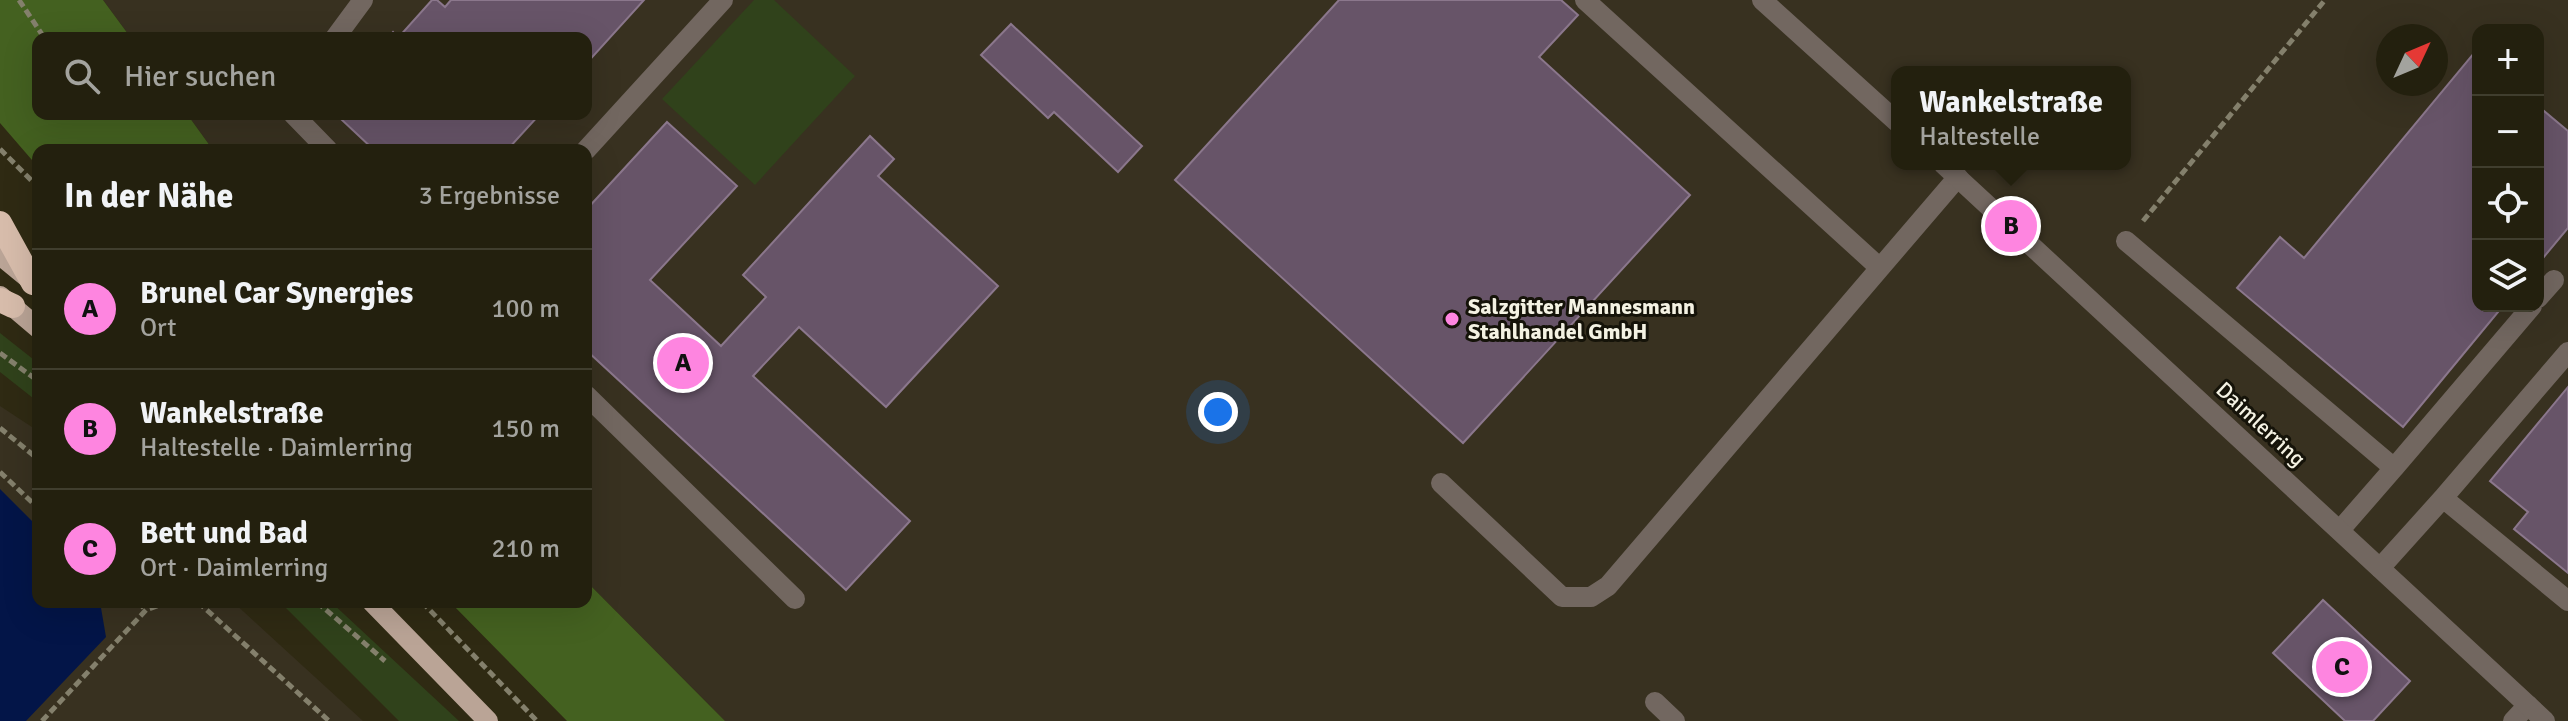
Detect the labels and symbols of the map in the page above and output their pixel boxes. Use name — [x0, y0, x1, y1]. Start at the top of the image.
north arrow — [2376, 24, 2448, 96]
pin: B — [1985, 196, 2037, 256]
place label: Salzgitter Mannesmann Stahlhandel GmbH — [1468, 293, 1695, 345]
marker: Salzgitter Mannesmann Stahlhandel GmbH — [1443, 310, 1461, 328]
pin: A — [657, 333, 709, 393]
street label: Daimlerring — [2211, 376, 2311, 472]
your location — [1198, 392, 1238, 432]
pin: C — [2316, 637, 2368, 697]

